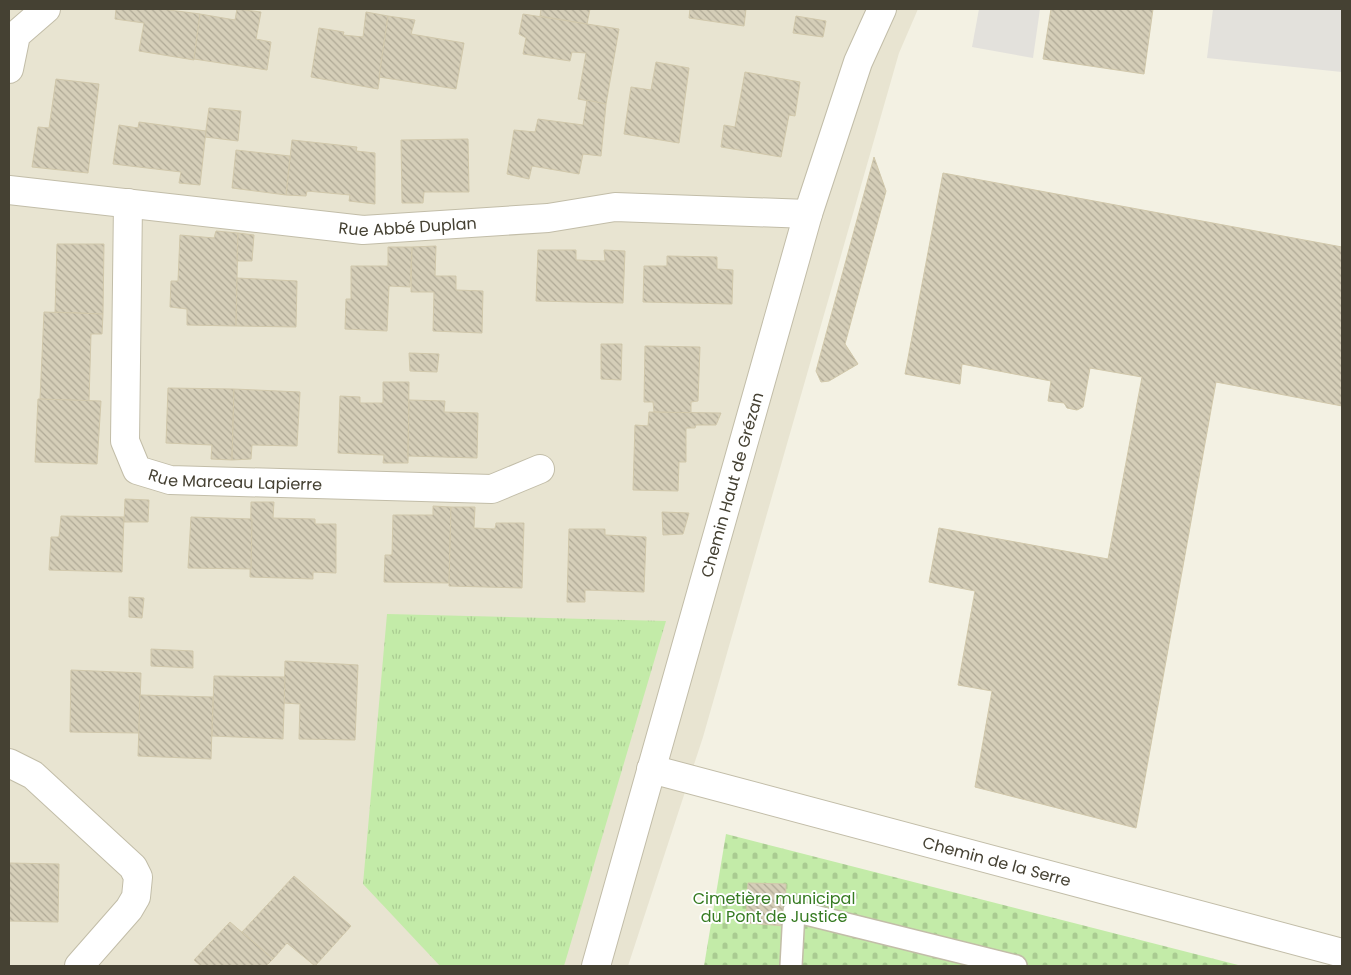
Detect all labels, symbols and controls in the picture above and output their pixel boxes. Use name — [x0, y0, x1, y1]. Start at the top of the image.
street label: Rue Abbé Duplan — [337, 211, 477, 242]
street label: Chemin Haut de Grézan — [695, 389, 769, 580]
street label: Rue Marceau Lapierre — [146, 463, 322, 496]
street label: Chemin de la Serre — [920, 830, 1074, 892]
park label: Cimetière municipal du Pont de Justice — [693, 887, 855, 928]

